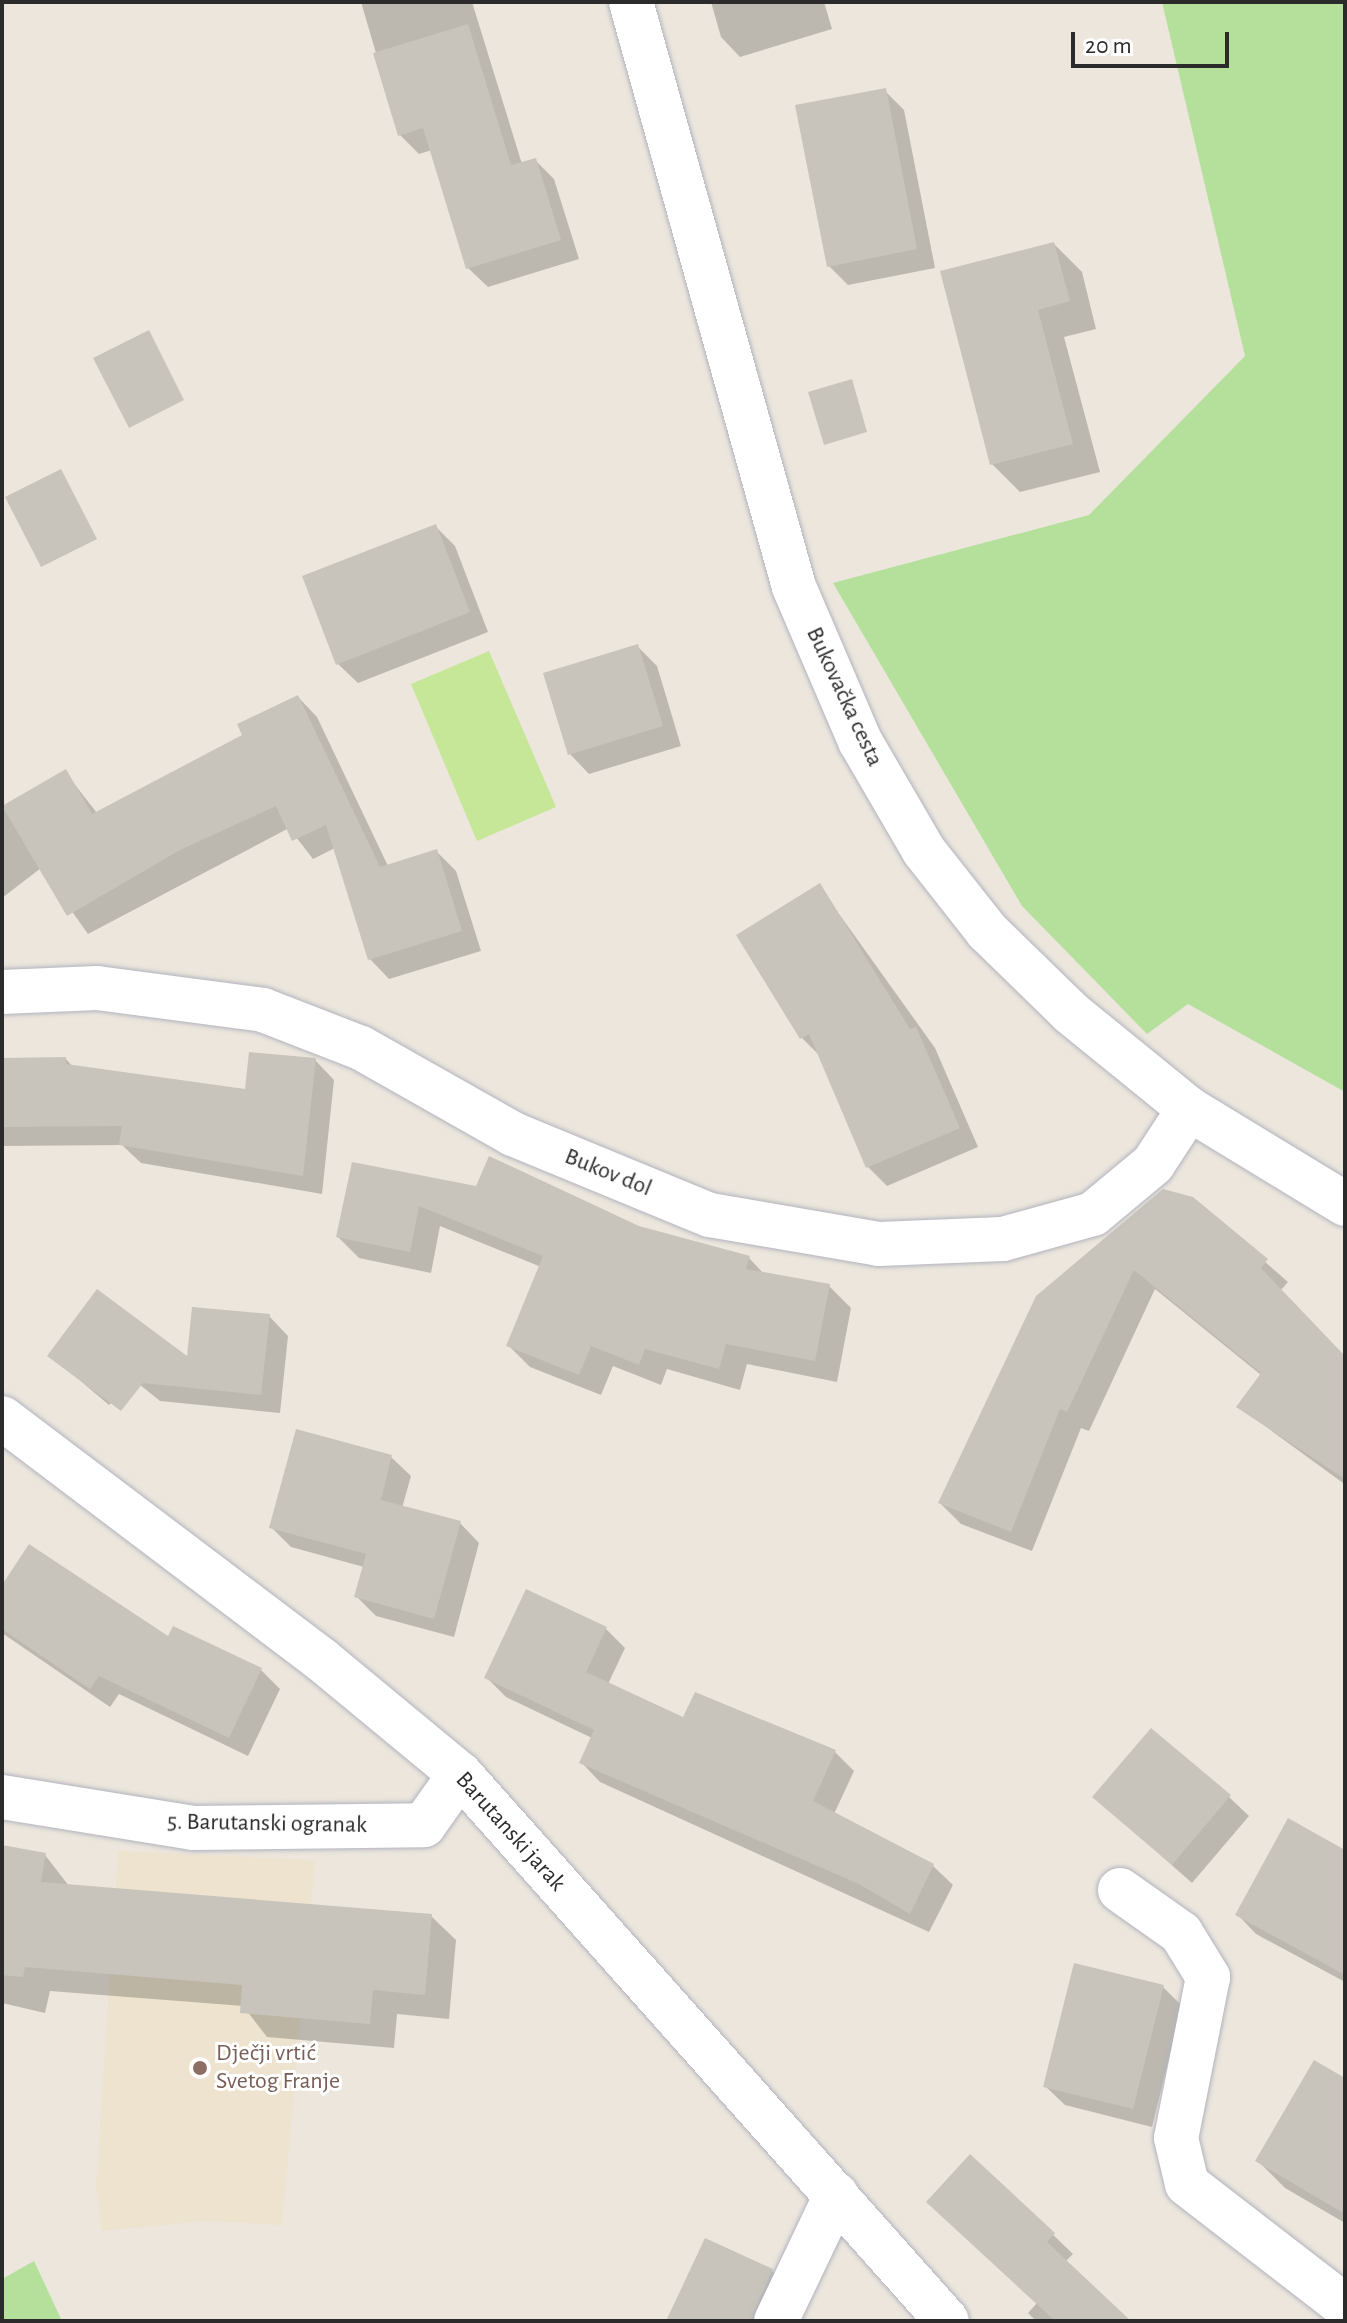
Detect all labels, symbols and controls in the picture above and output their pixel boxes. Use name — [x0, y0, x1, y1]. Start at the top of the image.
scale bar — [1075, 16, 1233, 66]
text: 20 m — [1085, 34, 1132, 58]
street label: Bukovačka cesta — [799, 623, 889, 771]
street label: Bukov dol — [560, 1143, 656, 1203]
street label: Barutanski jarak — [449, 1766, 571, 1898]
street label: 5. Barutanski ogranak — [167, 1808, 367, 1840]
place label: Dječji vrtić Svetog Franje — [216, 2040, 340, 2096]
marker: Dječji vrtić Svetog Franje — [191, 2059, 209, 2077]

